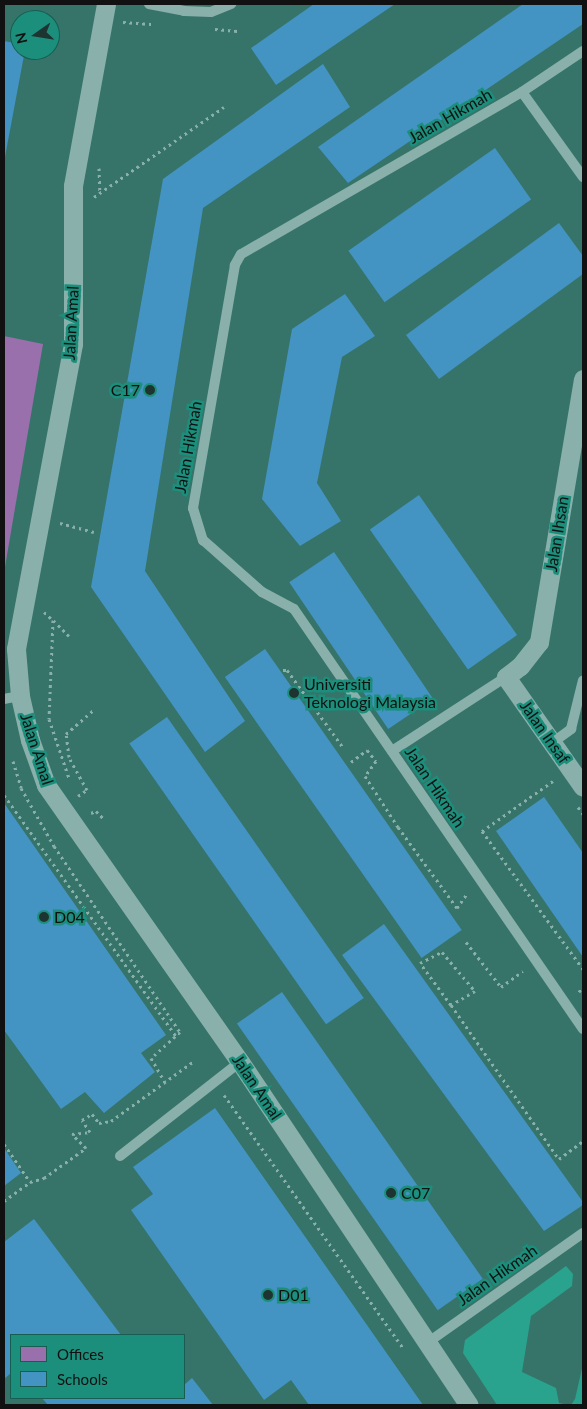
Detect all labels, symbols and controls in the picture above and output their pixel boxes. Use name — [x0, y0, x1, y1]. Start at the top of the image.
north arrow — [10, 10, 60, 60]
text: N — [11, 31, 30, 45]
street label: Jalan Hikmah — [405, 84, 495, 148]
street label: Jalan Amal — [59, 285, 83, 361]
place label: C17 — [111, 380, 140, 400]
marker: C17 — [144, 384, 156, 396]
street label: Jalan Hikmah — [170, 399, 206, 495]
street label: Jalan Ihsan — [542, 495, 572, 573]
place label: Universiti Teknologi Malaysia — [304, 674, 436, 712]
marker: Universiti Teknologi Malaysia — [288, 687, 300, 699]
street label: Jalan Insaf — [516, 697, 574, 767]
street label: Jalan Amal — [16, 710, 58, 788]
street label: Jalan Hikmah — [401, 743, 469, 831]
place label: D04 — [54, 907, 85, 927]
marker: D04 — [38, 911, 50, 923]
street label: Jalan Amal — [228, 1051, 286, 1123]
place label: C07 — [401, 1183, 430, 1203]
marker: C07 — [385, 1187, 397, 1199]
street label: Jalan Hikmah — [453, 1240, 541, 1310]
place label: D01 — [278, 1285, 309, 1305]
marker: D01 — [262, 1289, 274, 1301]
legend — [10, 1334, 185, 1399]
text: Offices — [57, 1345, 104, 1363]
text: Schools — [57, 1370, 108, 1388]

